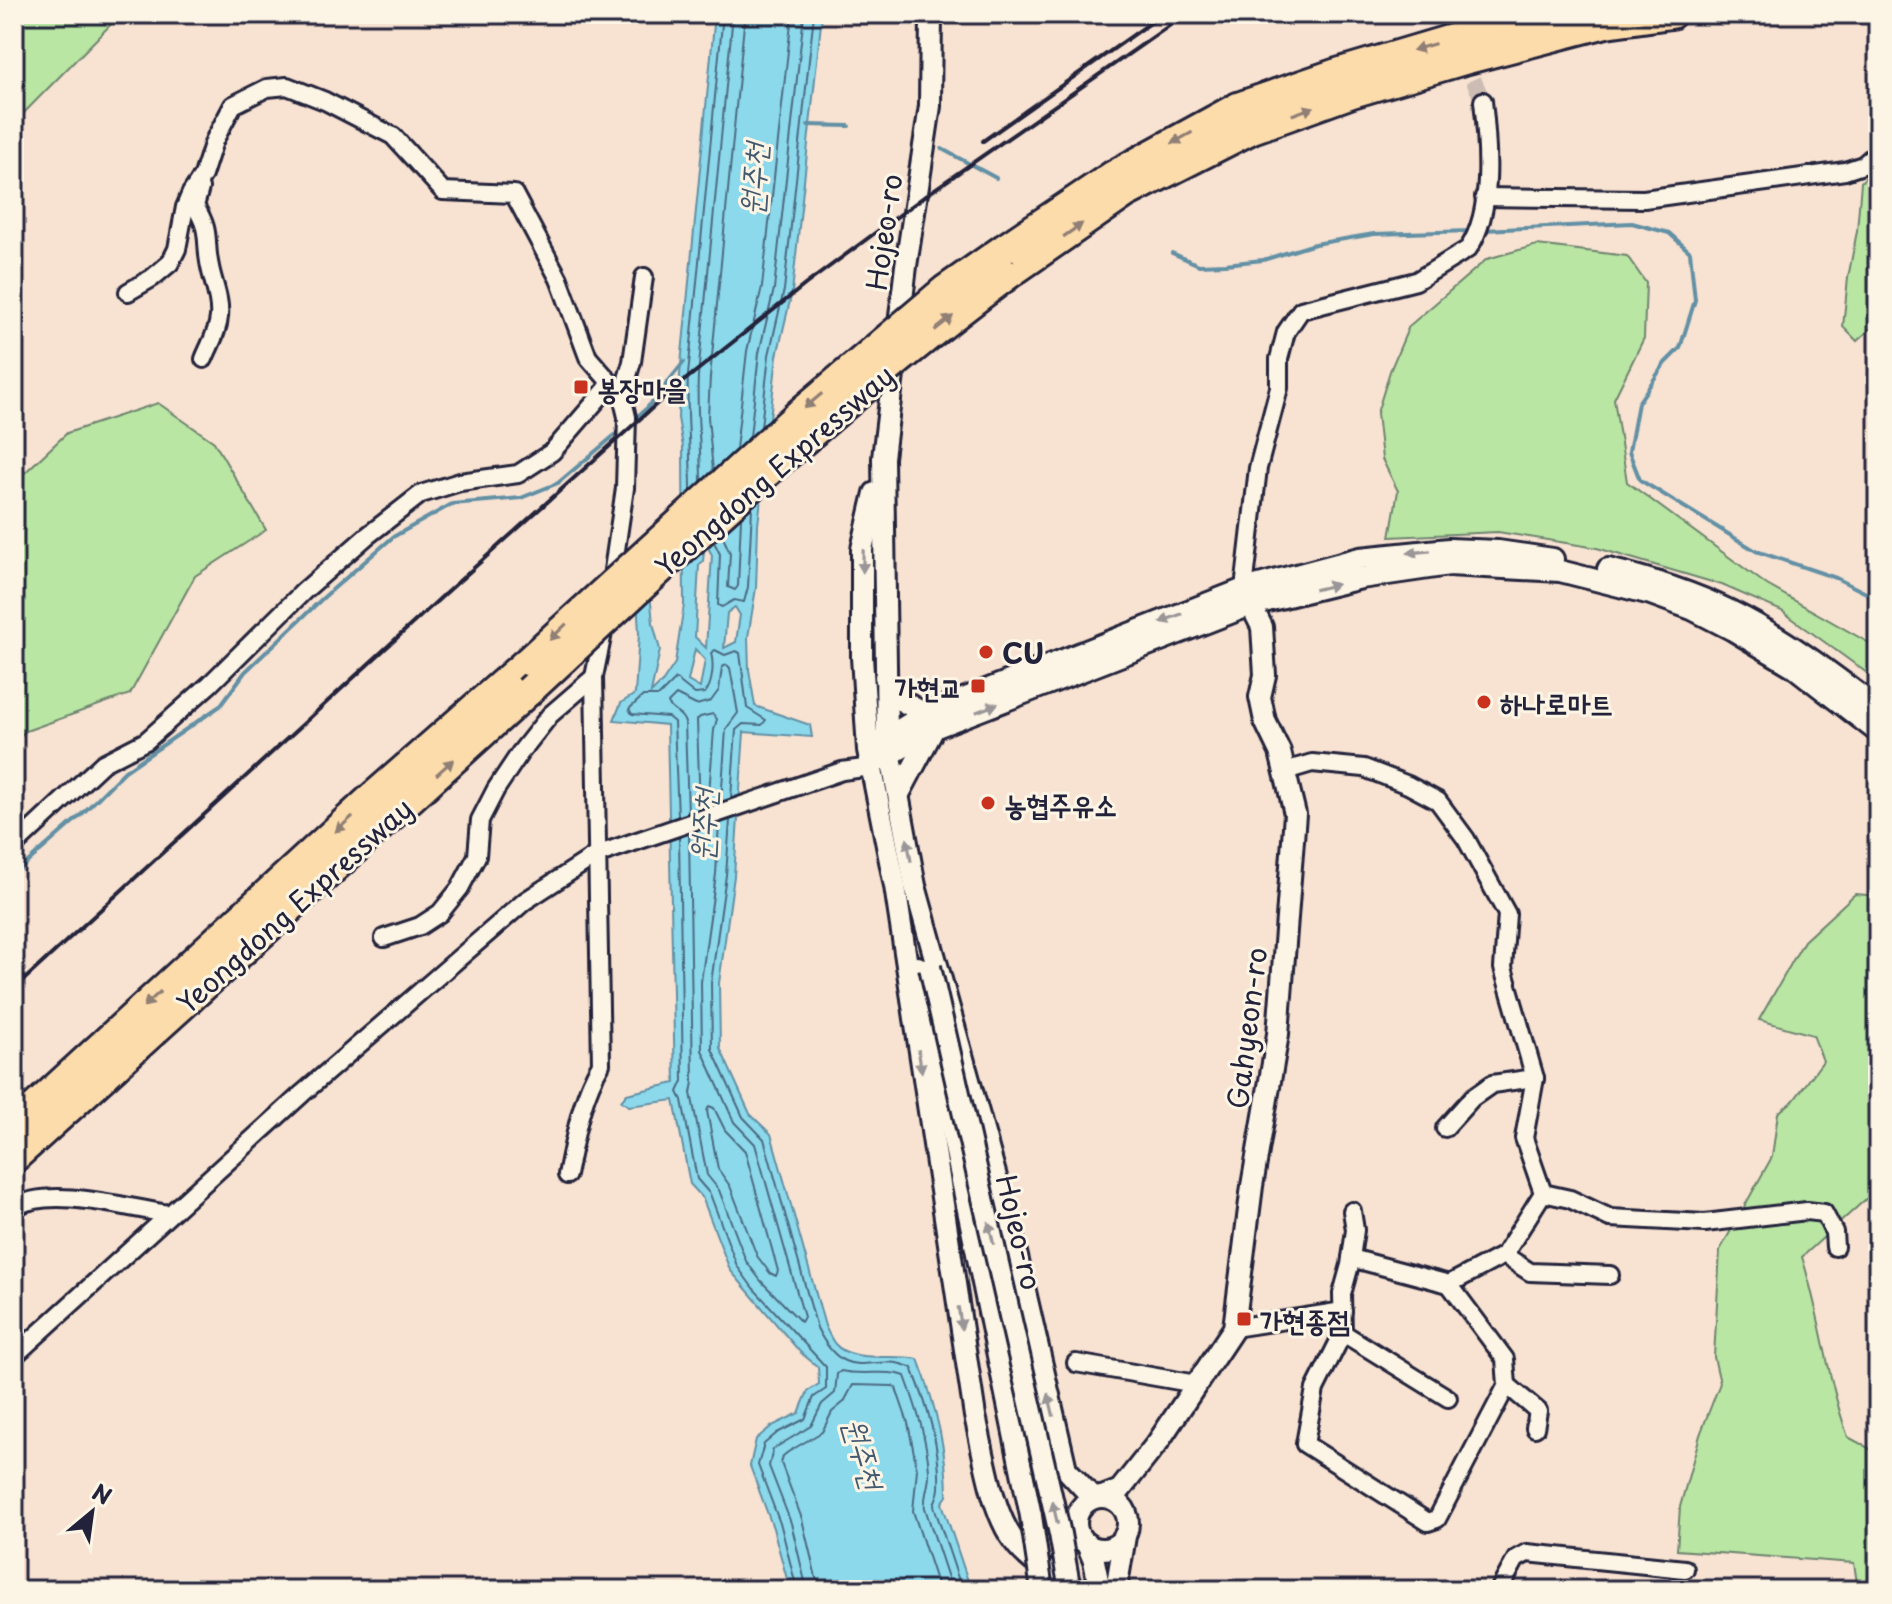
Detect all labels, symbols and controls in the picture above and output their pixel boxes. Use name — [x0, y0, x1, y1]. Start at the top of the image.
one-way arrow — [1412, 41, 1436, 54]
one-way arrow — [1291, 104, 1315, 116]
one-way arrow — [1170, 131, 1193, 144]
water label: 원주천 — [727, 138, 777, 217]
street label: Hojeo-ro — [854, 171, 912, 293]
one-way arrow — [1062, 223, 1083, 238]
one-way arrow — [934, 316, 954, 332]
street label: Yeongdong Expressway — [645, 354, 903, 586]
place label: 봉장마을 — [597, 366, 687, 409]
marker: 봉장마을 — [572, 378, 590, 396]
one-way arrow — [803, 392, 823, 409]
one-way arrow — [1406, 546, 1431, 559]
one-way arrow — [856, 549, 869, 574]
one-way arrow — [1314, 580, 1339, 592]
one-way arrow — [1159, 612, 1183, 625]
one-way arrow — [549, 622, 568, 641]
place label: CU — [1002, 631, 1044, 674]
marker: CU — [977, 643, 995, 661]
place label: 가현교 — [894, 665, 962, 708]
marker: 가현교 — [969, 677, 987, 695]
place label: 하나로마트 — [1500, 681, 1613, 724]
marker: 하나로마트 — [1475, 693, 1493, 711]
one-way arrow — [975, 701, 999, 714]
one-way arrow — [436, 759, 455, 777]
place label: 농협주유소 — [1004, 782, 1117, 825]
water label: 원주천 — [678, 785, 727, 862]
street label: Yeongdong Expressway — [166, 787, 422, 1023]
marker: 농협주유소 — [979, 794, 997, 812]
one-way arrow — [334, 814, 353, 832]
one-way arrow — [902, 838, 914, 863]
street label: Gahyeon-ro — [1215, 945, 1277, 1111]
one-way arrow — [142, 989, 161, 1007]
one-way arrow — [914, 1049, 927, 1074]
street label: Hojeo-ro — [986, 1170, 1054, 1294]
one-way arrow — [984, 1220, 997, 1245]
place label: 가현종점 — [1260, 1298, 1350, 1341]
one-way arrow — [954, 1306, 967, 1331]
marker: 가현종점 — [1235, 1310, 1253, 1328]
one-way arrow — [1044, 1393, 1057, 1418]
water label: 원주천 — [833, 1412, 897, 1497]
north arrow — [52, 1472, 132, 1552]
text: N — [87, 1475, 118, 1512]
one-way arrow — [1049, 1501, 1061, 1526]

